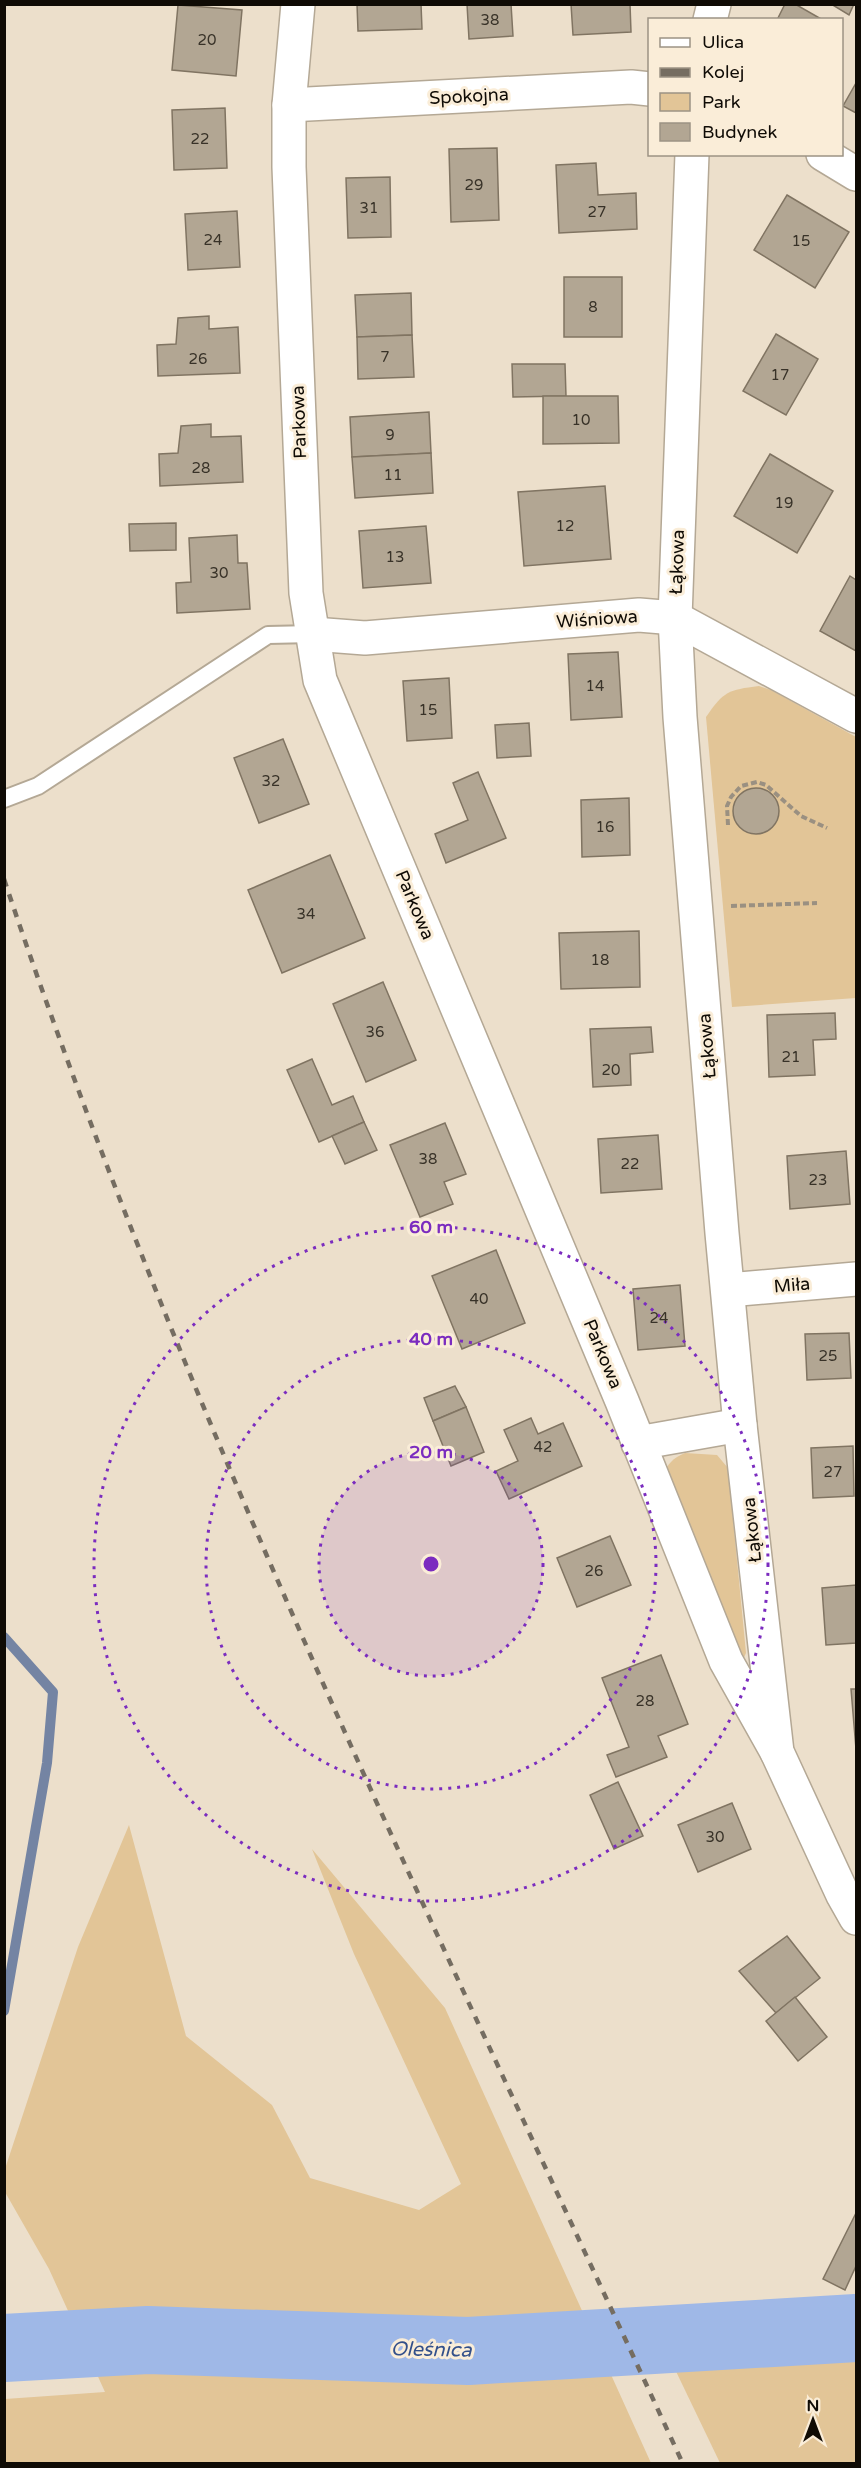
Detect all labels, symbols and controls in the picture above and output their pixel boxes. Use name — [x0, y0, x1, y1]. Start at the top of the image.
house number: 38 — [481, 11, 499, 29]
legend — [648, 18, 843, 156]
house number: 20 — [198, 31, 216, 49]
text: Ulica — [702, 31, 744, 53]
text: Kolej — [702, 61, 744, 83]
street label: Spokojna — [429, 83, 509, 109]
text: Park — [702, 91, 741, 113]
text: Budynek — [702, 121, 777, 143]
house number: 22 — [191, 130, 209, 148]
house number: 29 — [465, 176, 483, 194]
house number: 31 — [360, 199, 378, 217]
house number: 27 — [588, 203, 606, 221]
house number: 24 — [204, 231, 222, 249]
house number: 15 — [792, 232, 810, 250]
house number: 8 — [588, 298, 598, 316]
house number: 7 — [380, 348, 390, 366]
house number: 26 — [189, 350, 207, 368]
house number: 17 — [771, 366, 789, 384]
street label: Parkowa — [287, 385, 311, 459]
house number: 10 — [572, 411, 590, 429]
house number: 9 — [385, 426, 395, 444]
house number: 28 — [192, 459, 210, 477]
house number: 11 — [384, 466, 402, 484]
house number: 19 — [775, 494, 793, 512]
house number: 12 — [556, 517, 574, 535]
street label: Łąkowa — [665, 529, 689, 595]
house number: 13 — [386, 548, 404, 566]
house number: 30 — [210, 564, 228, 582]
street label: Wiśniowa — [555, 605, 639, 633]
house number: 14 — [586, 677, 604, 695]
house number: 15 — [419, 701, 437, 719]
house number: 32 — [262, 772, 280, 790]
house number: 16 — [596, 818, 614, 836]
street label: Parkowa — [391, 867, 439, 943]
house number: 34 — [297, 905, 315, 923]
house number: 18 — [591, 951, 609, 969]
street label: Łąkowa — [693, 1013, 721, 1079]
house number: 36 — [366, 1023, 384, 1041]
house number: 21 — [782, 1048, 800, 1066]
house number: 20 — [602, 1061, 620, 1079]
house number: 38 — [419, 1150, 437, 1168]
house number: 22 — [621, 1155, 639, 1173]
house number: 23 — [809, 1171, 827, 1189]
text: 60 m — [409, 1216, 453, 1238]
street label: Miła — [773, 1272, 811, 1298]
house number: 40 — [470, 1290, 488, 1308]
house number: 24 — [650, 1309, 668, 1327]
street label: Parkowa — [579, 1316, 627, 1392]
text: 40 m — [409, 1328, 453, 1350]
house number: 25 — [819, 1347, 837, 1365]
house number: 42 — [534, 1438, 552, 1456]
text: 20 m — [409, 1441, 453, 1463]
house number: 27 — [824, 1463, 842, 1481]
street label: Łąkowa — [738, 1496, 766, 1564]
centre of rings — [421, 1554, 441, 1574]
house number: 26 — [585, 1562, 603, 1580]
house number: 28 — [636, 1692, 654, 1710]
house number: 30 — [706, 1828, 724, 1846]
water label: Oleśnica — [390, 2337, 472, 2363]
north arrow — [783, 2390, 843, 2450]
text: N — [807, 2396, 819, 2416]

